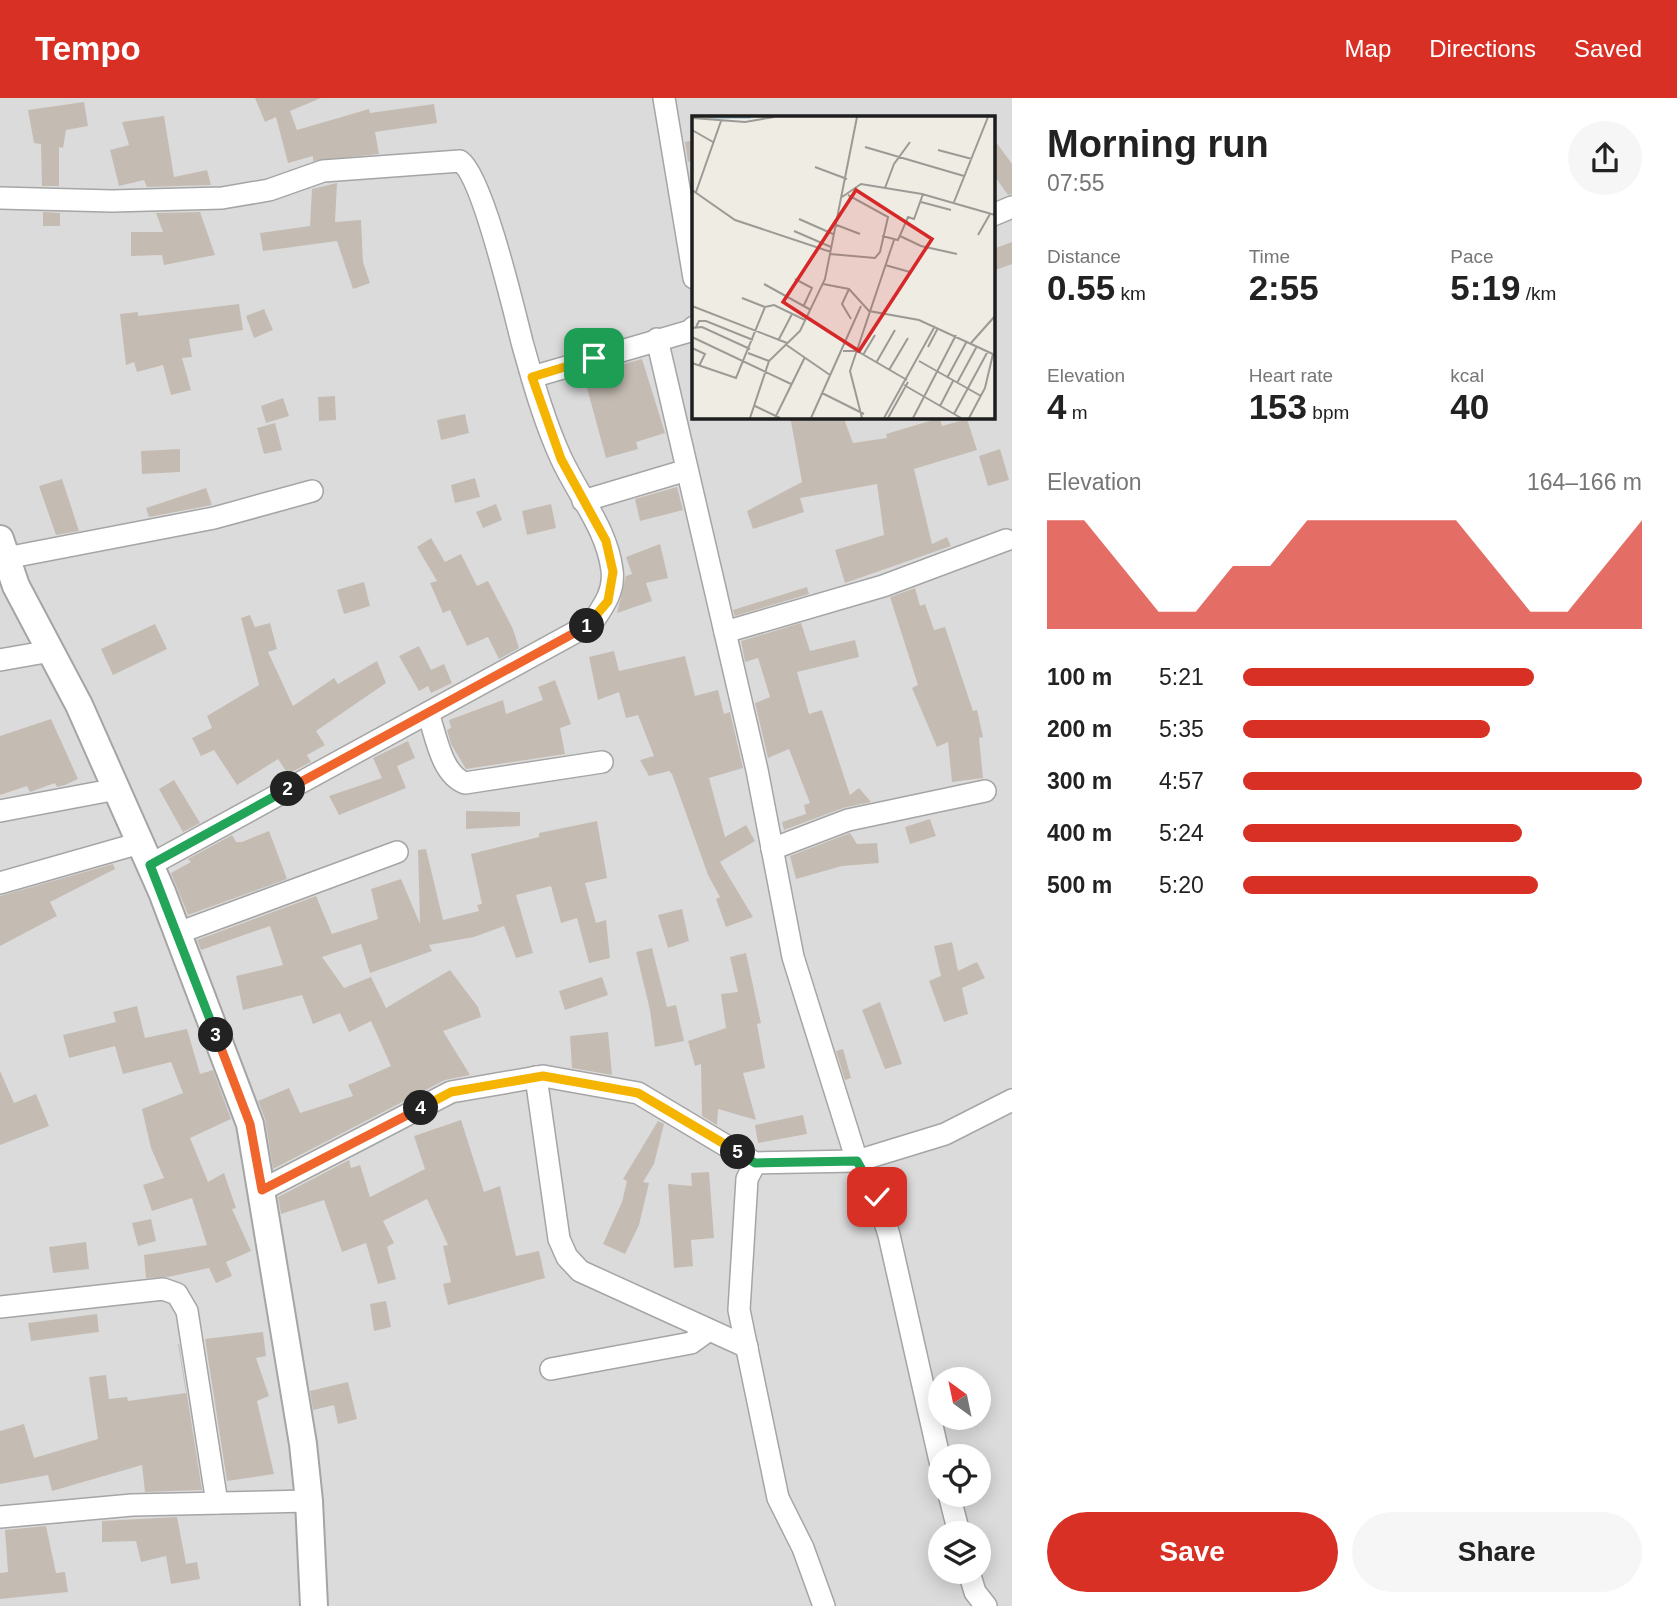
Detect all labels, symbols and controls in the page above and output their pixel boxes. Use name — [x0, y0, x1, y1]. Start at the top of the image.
text: Tempo — [35, 30, 141, 67]
text: Map — [1345, 35, 1391, 62]
text: Directions — [1429, 35, 1536, 62]
text: Saved — [1574, 35, 1642, 62]
inset map — [692, 116, 995, 418]
button: share — [1568, 121, 1642, 195]
text: Morning run — [1047, 123, 1269, 165]
text: 07:55 — [1047, 170, 1105, 196]
text: Distance — [1047, 246, 1121, 267]
text: Time — [1249, 246, 1290, 267]
text: Pace — [1450, 246, 1494, 267]
text: 0.55 — [1047, 268, 1115, 307]
text: 2:55 — [1249, 268, 1319, 307]
text: 5:19 — [1450, 268, 1520, 307]
text: km — [1115, 283, 1146, 304]
text: /km — [1520, 283, 1556, 304]
pin — [564, 328, 624, 388]
icon: arrive — [575, 339, 613, 377]
text: Elevation — [1047, 365, 1125, 386]
text: Heart rate — [1249, 365, 1333, 386]
text: kcal — [1450, 365, 1484, 386]
text: 4 — [1047, 387, 1066, 426]
text: 153 — [1249, 387, 1307, 426]
text: 40 — [1450, 387, 1489, 426]
text: m — [1066, 402, 1088, 423]
text: bpm — [1307, 402, 1349, 423]
text: Elevation — [1047, 469, 1142, 495]
text: 164–166 m — [1527, 469, 1642, 495]
pin: 1 — [570, 608, 604, 644]
text: 1 — [581, 615, 592, 636]
text: 100 m — [1047, 664, 1112, 690]
text: 5:21 — [1159, 664, 1204, 690]
text: 200 m — [1047, 716, 1112, 742]
text: 5:35 — [1159, 716, 1204, 742]
text: 300 m — [1047, 768, 1112, 794]
text: 4:57 — [1159, 768, 1204, 794]
pin: 2 — [270, 772, 306, 806]
text: 2 — [282, 778, 293, 799]
text: 400 m — [1047, 820, 1112, 846]
text: 5:24 — [1159, 820, 1204, 846]
text: 500 m — [1047, 872, 1112, 898]
text: 5:20 — [1159, 872, 1204, 898]
pin: 3 — [198, 1018, 234, 1052]
text: 3 — [210, 1024, 221, 1045]
pin: 4 — [404, 1090, 438, 1126]
text: 4 — [415, 1097, 426, 1118]
pin: 5 — [720, 1134, 756, 1170]
text: 5 — [732, 1141, 743, 1162]
pin — [847, 1167, 907, 1227]
icon: check — [858, 1178, 896, 1216]
north arrow — [928, 1367, 990, 1430]
map controls — [928, 1367, 991, 1584]
button: locate — [928, 1444, 991, 1507]
button: Save — [1047, 1512, 1338, 1592]
button: Share — [1352, 1512, 1642, 1592]
button: layers — [928, 1521, 991, 1584]

